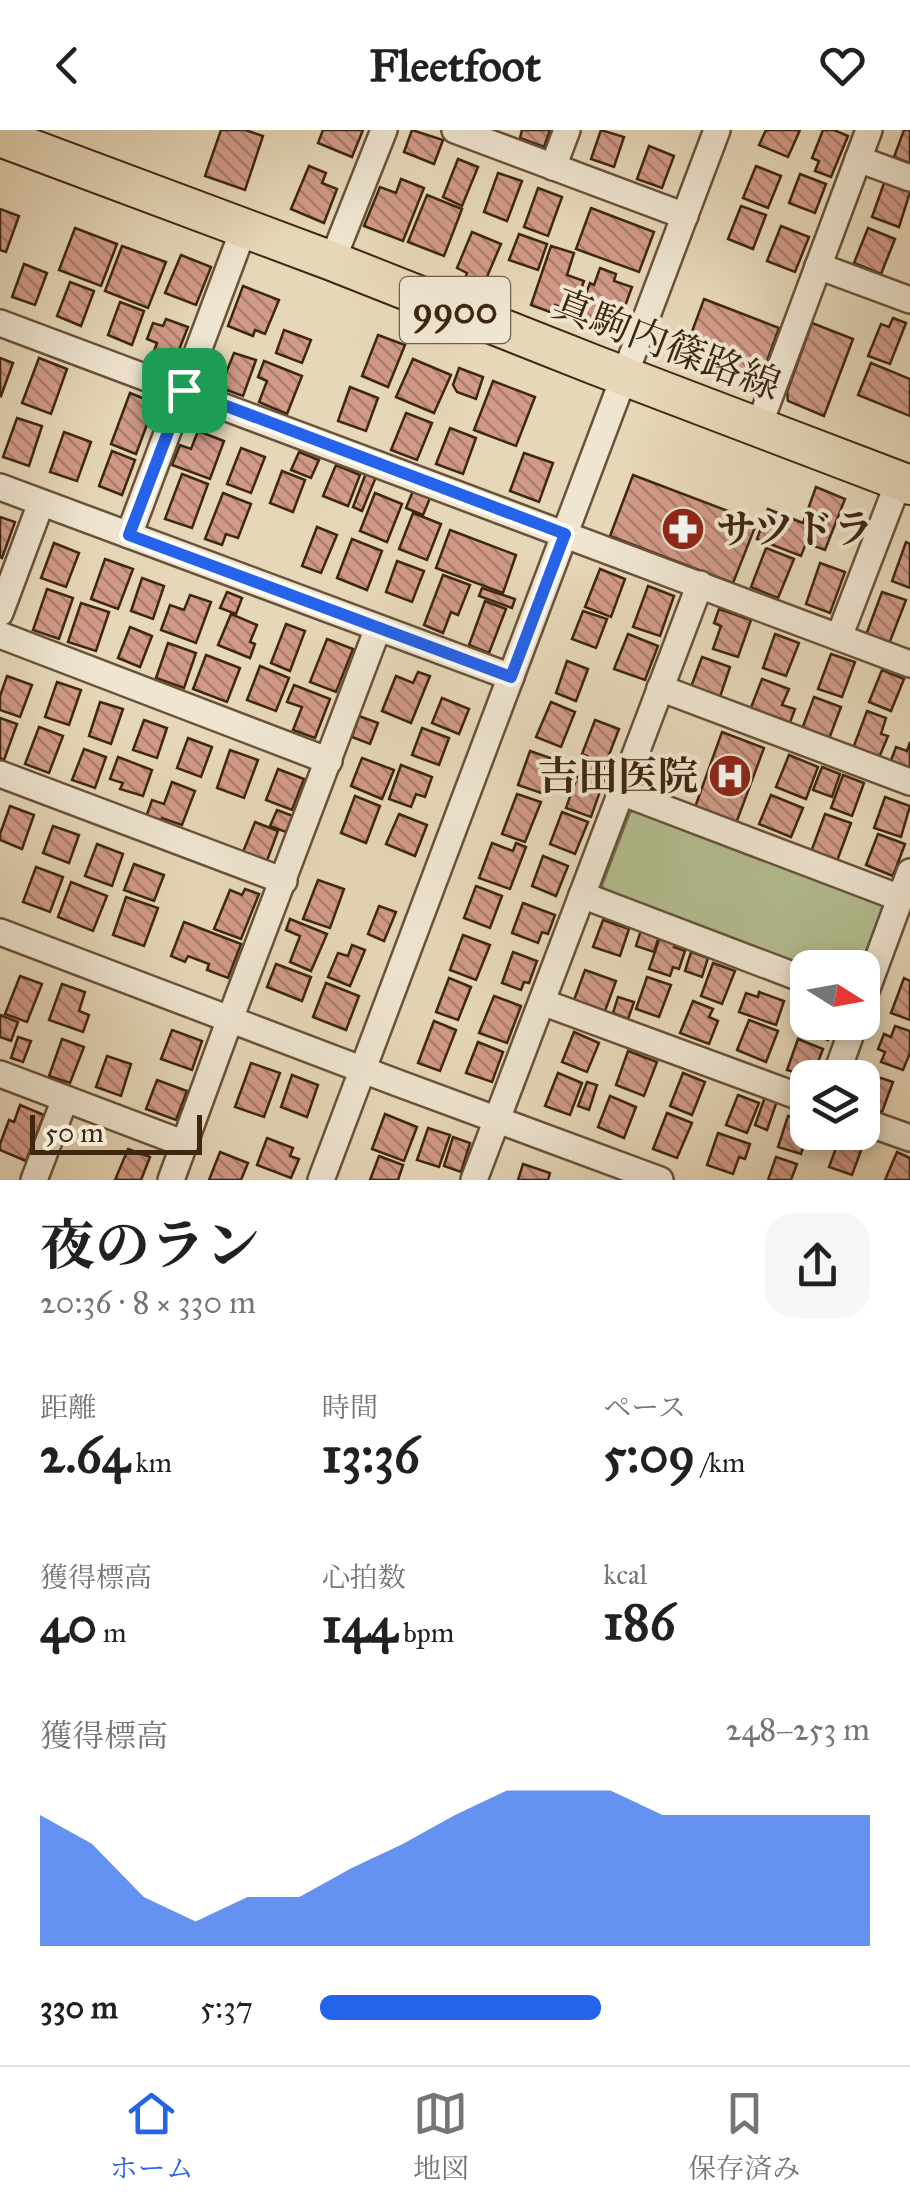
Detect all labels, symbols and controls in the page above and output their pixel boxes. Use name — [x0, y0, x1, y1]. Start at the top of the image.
icon: back — [40, 38, 95, 93]
text: Fleetfoot — [369, 38, 541, 93]
icon: heart — [815, 38, 870, 93]
road number: 9900 — [400, 277, 510, 343]
street label: 真駒内篠路線 — [546, 279, 788, 410]
pin — [142, 348, 227, 433]
icon: arrive — [157, 363, 212, 418]
place label: サツドラ — [716, 505, 874, 554]
pharmacy icon: サツドラ — [660, 506, 706, 552]
place label: 吉田医院 — [538, 752, 698, 801]
hospital icon: 吉田医院 — [707, 753, 753, 799]
north arrow — [790, 950, 880, 1040]
map controls — [790, 950, 880, 1150]
button: layers — [790, 1060, 880, 1150]
scale bar — [30, 1110, 202, 1154]
text: 50 m — [45, 1115, 104, 1150]
text: 夜のラン — [40, 1212, 260, 1279]
button: share — [765, 1213, 870, 1318]
text: 20:36 · 8 × 330 m — [40, 1283, 256, 1322]
text: 距離 — [40, 1390, 96, 1425]
text: 時間 — [322, 1390, 378, 1425]
text: ペース — [603, 1390, 686, 1425]
text: 2.64 — [40, 1425, 130, 1486]
text: 13:36 — [322, 1425, 420, 1486]
text: 5:09 — [603, 1425, 695, 1486]
text: km — [130, 1445, 172, 1480]
text: /km — [695, 1445, 745, 1480]
text: kcal — [603, 1557, 647, 1592]
text: 獲得標高 — [40, 1560, 152, 1595]
text: 心拍数 — [322, 1560, 406, 1595]
text: 186 — [603, 1592, 675, 1653]
text: 40 — [40, 1595, 97, 1656]
text: 144 — [322, 1595, 397, 1656]
text: m — [97, 1615, 127, 1650]
text: bpm — [397, 1615, 454, 1650]
text: 248–253 m — [726, 1710, 870, 1749]
text: 獲得標高 — [40, 1717, 168, 1756]
text: 330 m — [40, 1988, 118, 2027]
text: 5:37 — [200, 1988, 253, 2027]
tab: ホーム — [110, 2086, 194, 2186]
tab: 地図 — [413, 2086, 469, 2186]
tab: 保存済み — [688, 2086, 800, 2186]

